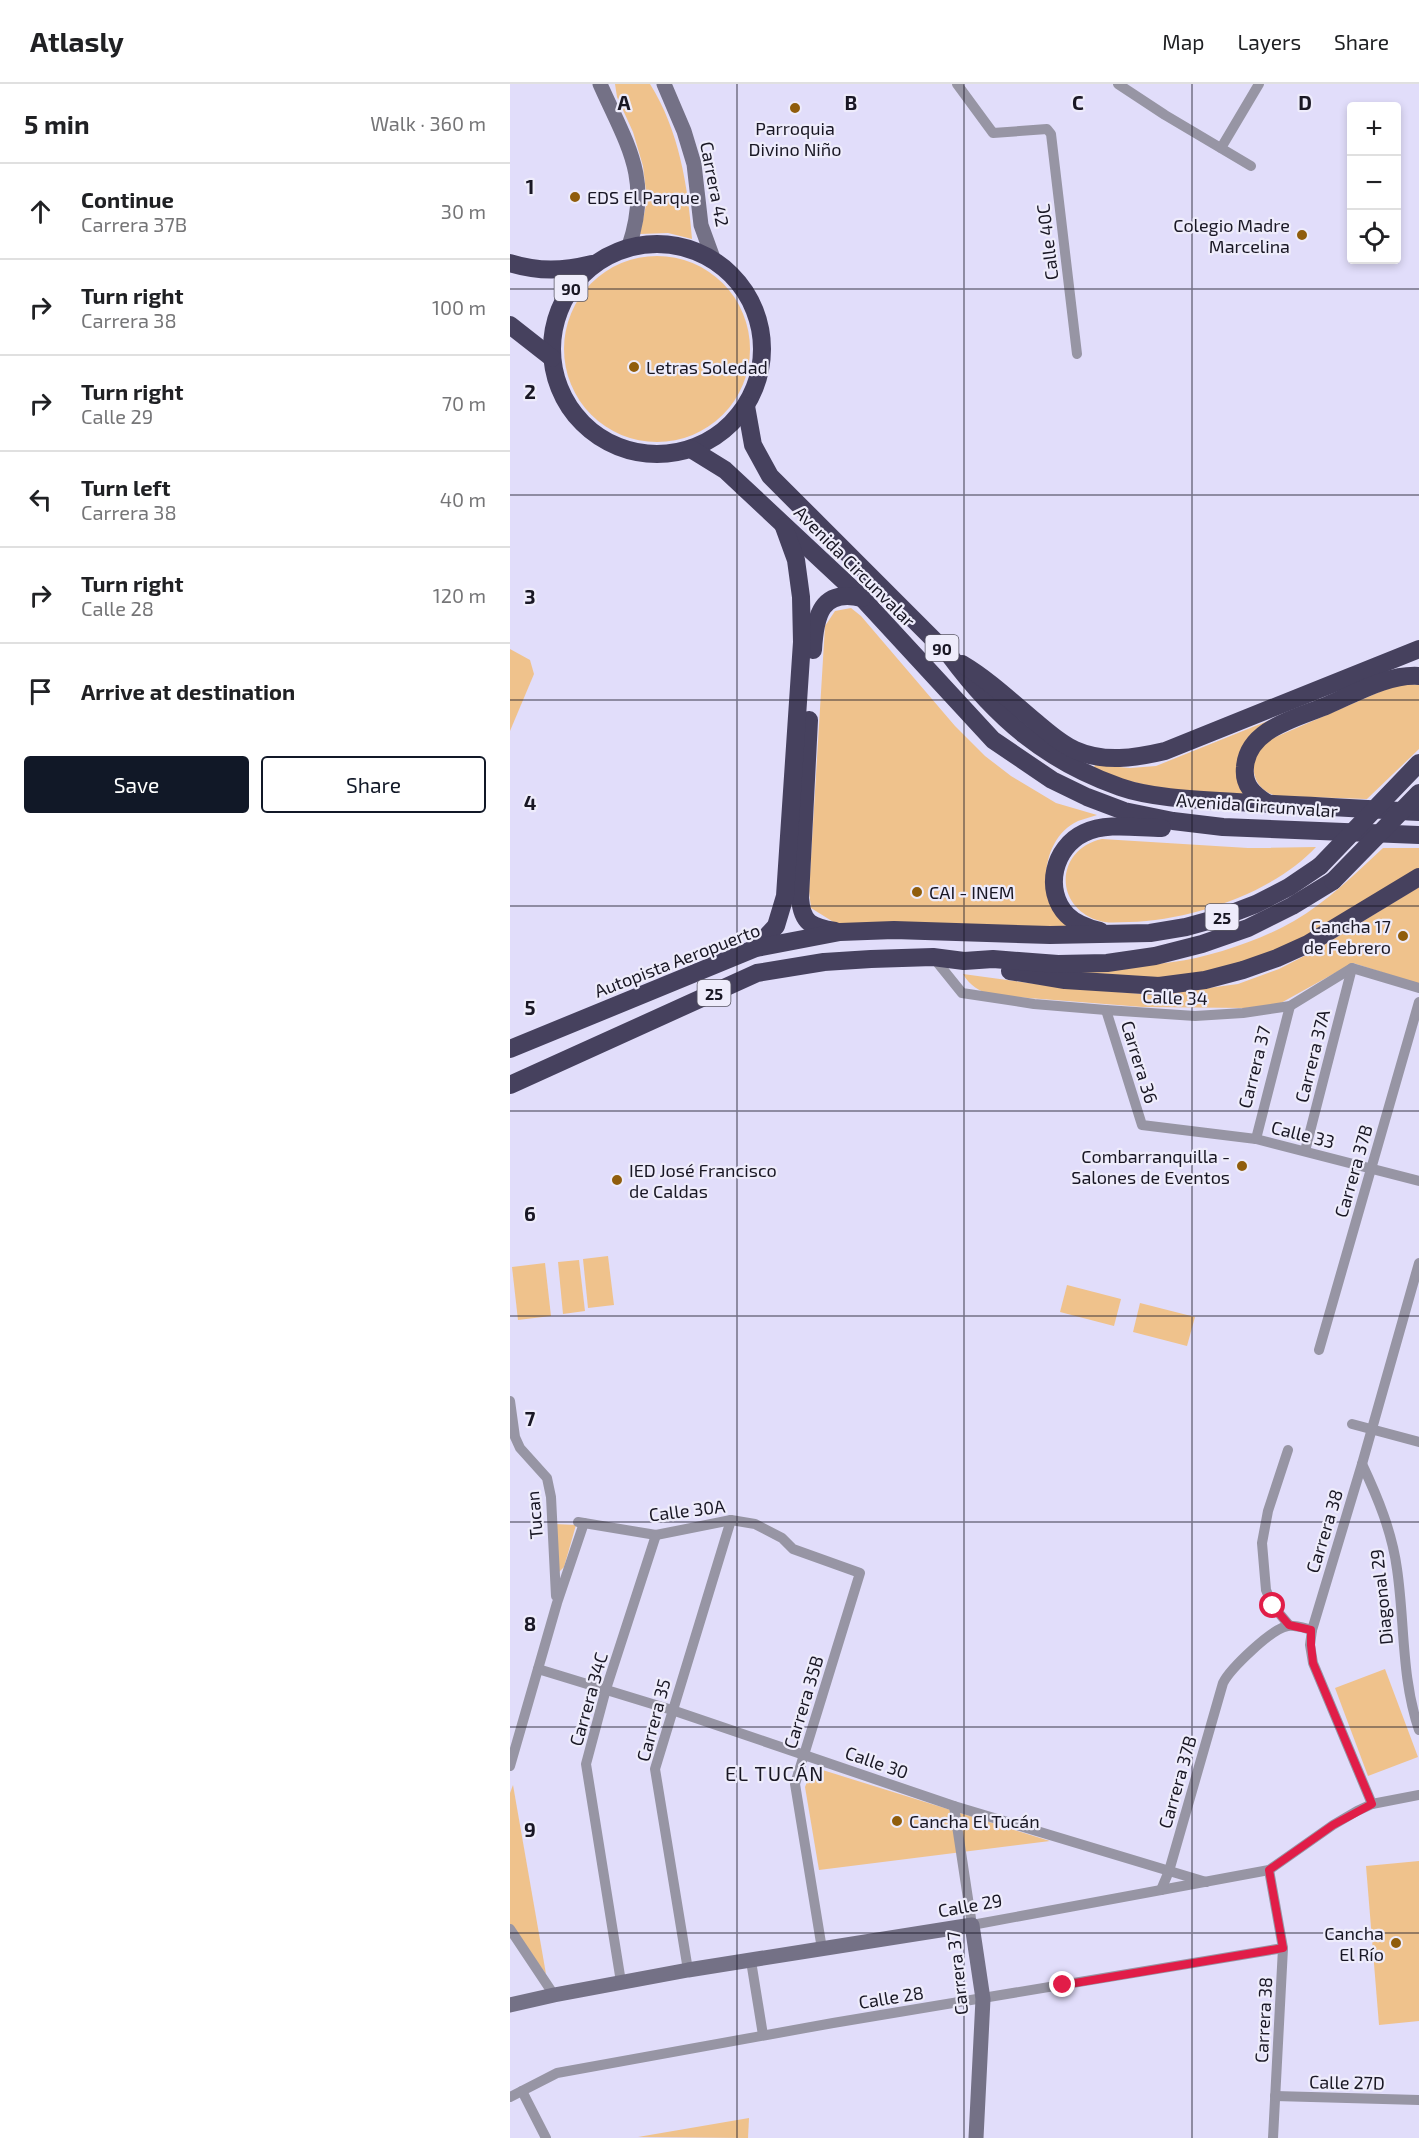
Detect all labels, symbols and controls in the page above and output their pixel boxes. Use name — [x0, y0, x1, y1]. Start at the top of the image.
text: Atlasly — [30, 24, 124, 58]
text: Map — [1162, 29, 1204, 54]
text: Layers — [1237, 29, 1301, 54]
text: Share — [1334, 29, 1389, 54]
text: A — [617, 90, 631, 114]
text: B — [845, 90, 857, 114]
text: C — [1072, 90, 1084, 114]
text: D — [1298, 90, 1312, 114]
marker: Parroquia Divino Niño — [788, 101, 802, 115]
map controls — [1347, 102, 1401, 264]
button: + — [1347, 102, 1401, 156]
text: 5 min — [24, 108, 90, 139]
text: Walk · 360 m — [370, 111, 486, 135]
place label: Parroquia Divino Niño — [749, 117, 841, 160]
street label: Carrera 42 — [696, 140, 734, 228]
button: − — [1347, 156, 1401, 210]
text: 1 — [526, 174, 534, 198]
text: Continue — [81, 186, 174, 212]
place label: EDS El Parque — [587, 186, 700, 208]
marker: EDS El Parque — [568, 190, 582, 204]
icon: ahead — [24, 195, 57, 228]
text: 30 m — [441, 199, 486, 223]
street label: Calle 40C — [1031, 203, 1063, 281]
button: locate — [1347, 210, 1401, 264]
text: Carrera 37B — [81, 212, 187, 236]
place label: Colegio Madre Marcelina — [1173, 214, 1290, 257]
marker: Colegio Madre Marcelina — [1295, 228, 1309, 242]
road number: 90 — [554, 275, 588, 301]
text: Turn right — [81, 282, 183, 308]
icon: right — [24, 291, 57, 324]
text: 100 m — [432, 295, 486, 319]
text: Carrera 38 — [81, 308, 177, 332]
place label: Letras Soledad — [646, 356, 768, 378]
marker: Letras Soledad — [627, 360, 641, 374]
text: Turn right — [81, 378, 183, 404]
text: 2 — [524, 379, 536, 403]
icon: right — [24, 387, 57, 420]
text: 70 m — [442, 391, 486, 415]
text: Calle 29 — [81, 404, 153, 428]
text: Turn left — [81, 474, 170, 500]
icon: left — [24, 483, 57, 516]
text: 40 m — [440, 487, 486, 511]
text: Carrera 38 — [81, 500, 177, 524]
street label: Avenida Circunvalar — [790, 501, 920, 631]
text: Turn right — [81, 570, 183, 596]
icon: right — [24, 579, 57, 612]
text: 120 m — [433, 583, 486, 607]
text: 3 — [524, 584, 536, 608]
text: Calle 28 — [81, 596, 154, 620]
road number: 90 — [926, 635, 958, 661]
icon: arrive — [24, 675, 57, 708]
text: Arrive at destination — [81, 678, 295, 704]
button: Save — [24, 756, 249, 813]
button: Share — [261, 756, 486, 813]
street label: Avenida Circunvalar — [1175, 788, 1339, 822]
text: 4 — [524, 790, 537, 814]
place label: CAI - INEM — [929, 881, 1015, 903]
marker: CAI - INEM — [910, 885, 924, 899]
road number: 25 — [1206, 904, 1238, 930]
place label: Cancha 17 de Febrero — [1304, 915, 1391, 958]
street label: Autopista Aeropuerto — [591, 918, 763, 1002]
marker: Cancha 17 de Febrero — [1396, 929, 1410, 943]
road number: 25 — [698, 980, 730, 1006]
street label: Calle 34 — [1142, 985, 1208, 1009]
text: 5 — [524, 995, 536, 1019]
street label: Carrera 37A — [1290, 1007, 1334, 1105]
street label: Carrera 36 — [1117, 1018, 1163, 1106]
street label: Carrera 37 — [1233, 1023, 1275, 1111]
street label: Calle 33 — [1269, 1116, 1337, 1152]
street label: Carrera 37B — [1329, 1122, 1377, 1220]
place label: Combarranquilla - Salones de Eventos — [1071, 1145, 1230, 1188]
place label: IED José Francisco de Caldas — [629, 1159, 777, 1202]
marker: Combarranquilla - Salones de Eventos — [1235, 1159, 1249, 1173]
marker: IED José Francisco de Caldas — [610, 1173, 624, 1187]
text: 6 — [524, 1201, 536, 1225]
text: 7 — [525, 1406, 536, 1430]
street label: Carrera 38 — [1301, 1487, 1347, 1575]
street label: Tucan — [521, 1490, 547, 1540]
street label: Calle 30A — [648, 1494, 727, 1526]
street label: Diagonal 29 — [1365, 1548, 1397, 1646]
route start — [1259, 1592, 1285, 1618]
text: 8 — [524, 1611, 536, 1635]
street label: Carrera 34C — [564, 1650, 612, 1748]
street label: Carrera 35B — [778, 1653, 828, 1751]
street label: Carrera 35 — [631, 1676, 675, 1764]
street label: Carrera 37B — [1153, 1733, 1201, 1831]
street label: Calle 30 — [843, 1741, 911, 1783]
district label: EL TUCÁN — [725, 1761, 825, 1785]
place label: Cancha El Tucán — [909, 1810, 1040, 1832]
marker: Cancha El Tucán — [890, 1814, 904, 1828]
text: 9 — [524, 1817, 536, 1841]
street label: Calle 29 — [936, 1889, 1004, 1921]
place label: Cancha El Río — [1324, 1922, 1384, 1965]
street label: Carrera 37 — [942, 1930, 972, 2016]
marker: Cancha El Río — [1389, 1936, 1403, 1950]
route end — [1049, 1971, 1075, 1997]
street label: Carrera 38 — [1250, 1976, 1276, 2064]
street label: Calle 28 — [857, 1981, 925, 2013]
street label: Calle 27D — [1309, 2070, 1385, 2094]

